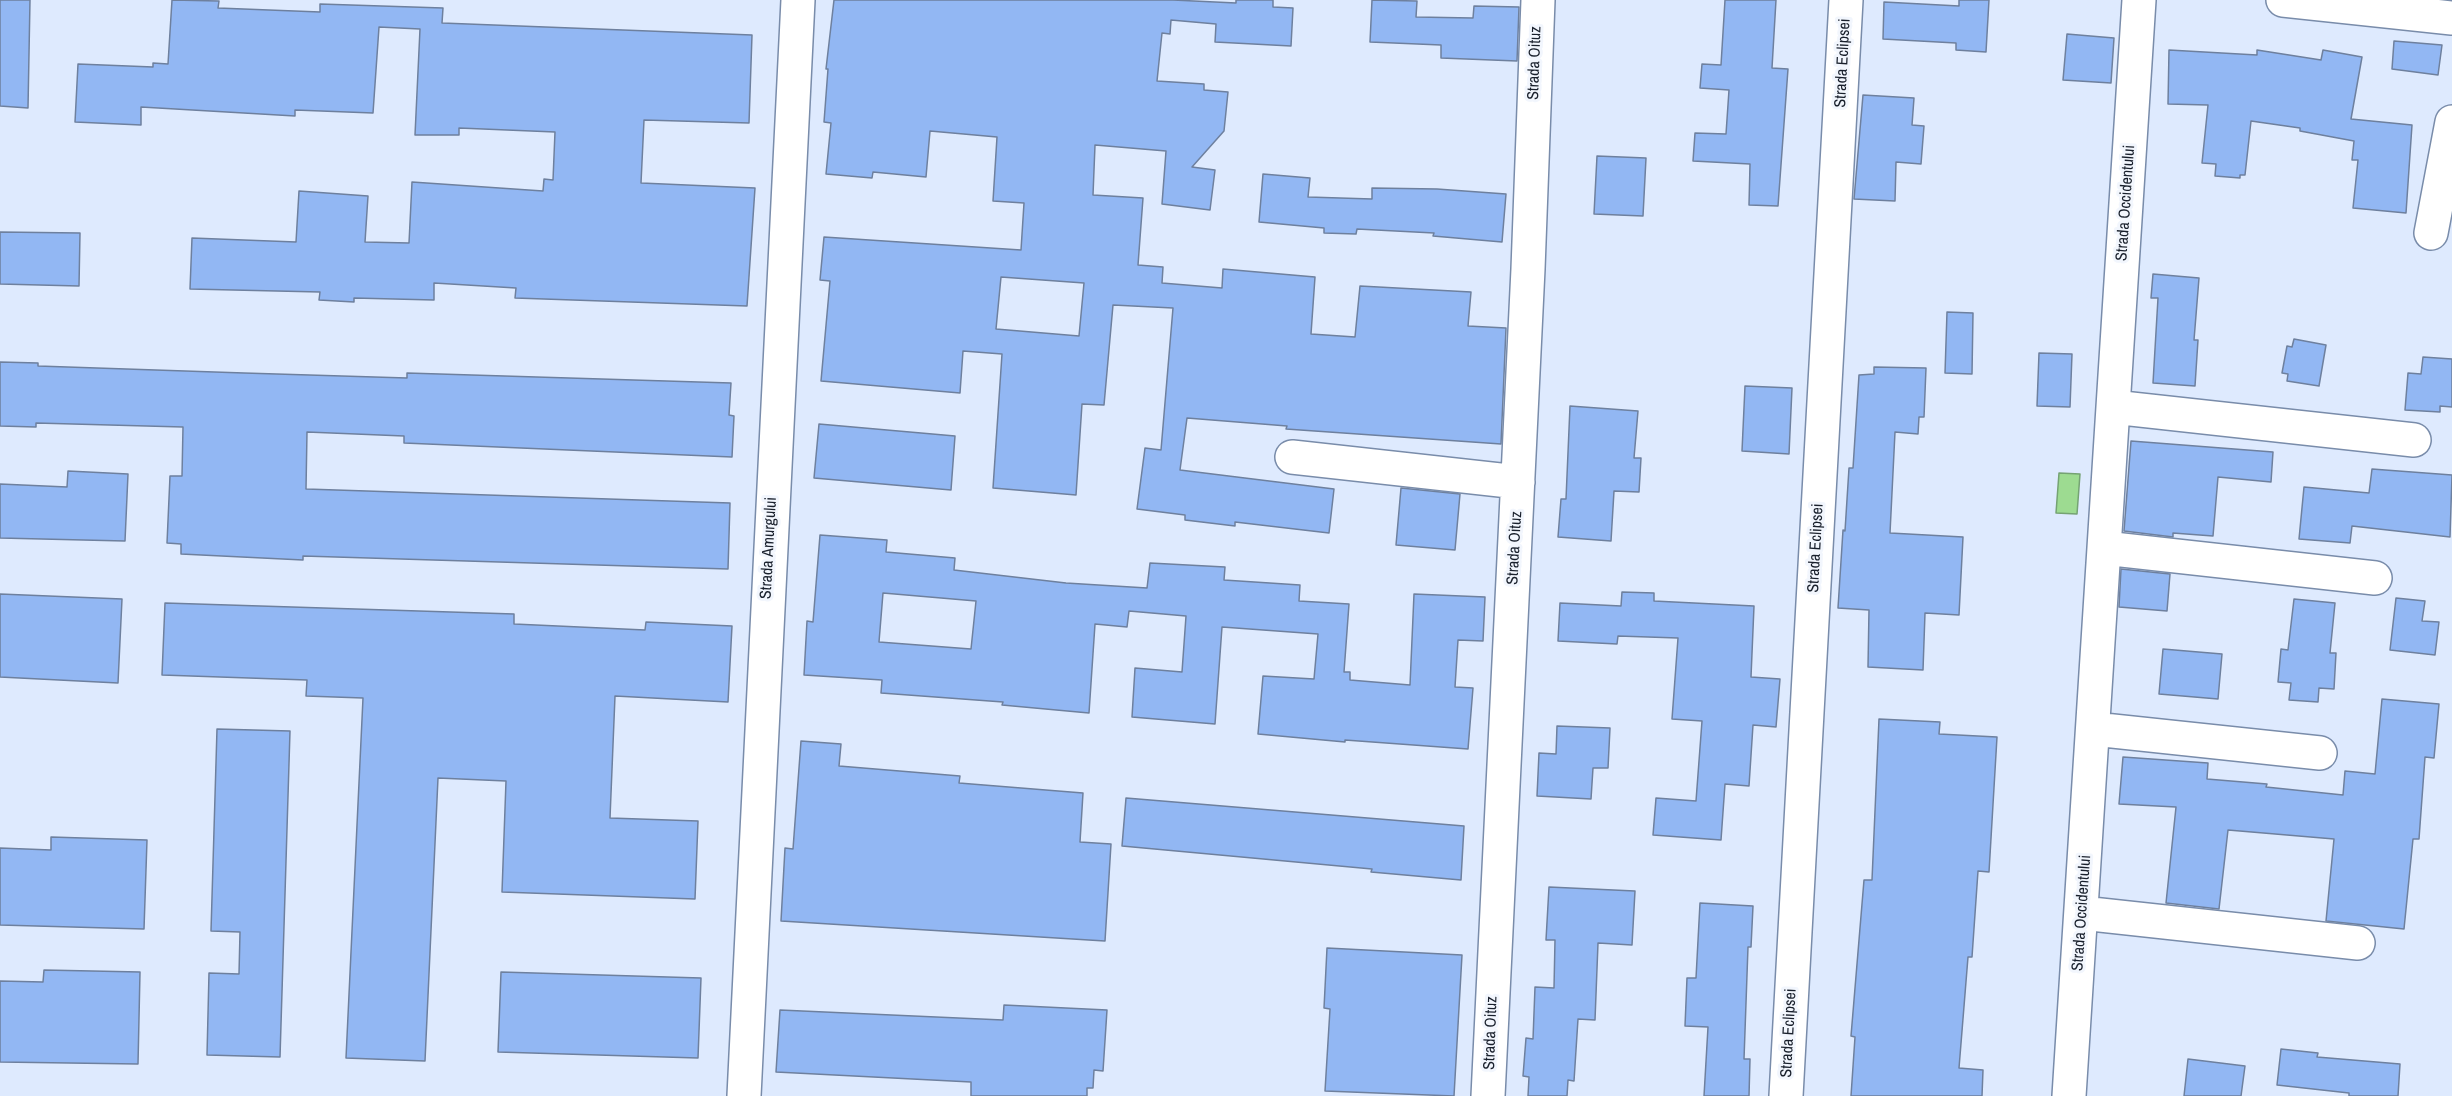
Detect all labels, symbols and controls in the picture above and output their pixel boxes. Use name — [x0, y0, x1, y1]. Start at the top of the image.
street label: Strada Eclipsei — [1831, 18, 1855, 108]
street label: Strada Oituz — [1524, 26, 1546, 100]
street label: Strada Occidentului — [2112, 144, 2140, 262]
street label: Strada Amurgului — [757, 497, 781, 599]
street label: Strada Eclipsei — [1804, 503, 1828, 593]
street label: Strada Oituz — [1503, 511, 1527, 585]
street label: Strada Occidentului — [2068, 854, 2096, 972]
street label: Strada Eclipsei — [1777, 988, 1801, 1078]
street label: Strada Oituz — [1480, 996, 1502, 1070]

